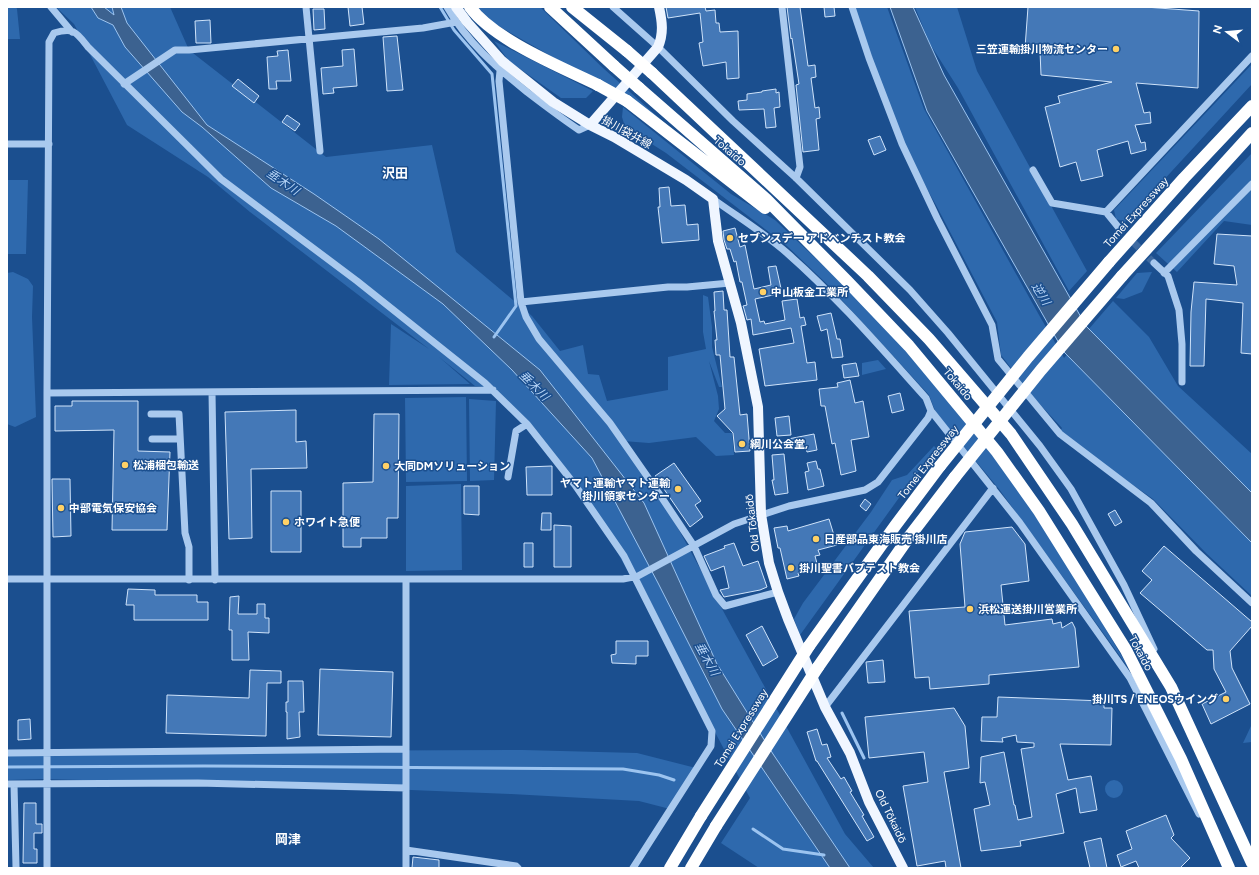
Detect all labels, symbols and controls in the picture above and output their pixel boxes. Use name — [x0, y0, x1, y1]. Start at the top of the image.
north arrow — [1207, 12, 1247, 52]
text: N — [1210, 23, 1225, 35]
place label: 三笠運輸掛川物流センター — [976, 43, 1108, 56]
marker: 三笠運輸掛川物流センター — [1111, 44, 1121, 54]
street label: 掛川袋井線 — [600, 113, 654, 151]
street label: Tokaido — [711, 134, 748, 169]
water label: 垂木川 — [264, 166, 303, 199]
district label: 沢田 — [382, 166, 408, 181]
street label: Tomei Expressway — [1101, 174, 1172, 250]
place label: セブンスデー アドベンチスト教会 — [738, 232, 905, 245]
marker: セブンスデー アドベンチスト教会 — [725, 233, 735, 243]
water label: 逆川 — [1029, 280, 1054, 310]
place label: 中山板金工業所 — [771, 286, 848, 299]
marker: 中山板金工業所 — [758, 287, 768, 297]
street label: Tokaido — [940, 366, 975, 403]
water label: 垂木川 — [516, 368, 553, 405]
street label: Tomei Expressway — [895, 423, 961, 502]
place label: 綱川公会堂, — [750, 438, 808, 451]
marker: 綱川公会堂, — [737, 439, 747, 449]
place label: 松浦梱包輸送 — [133, 459, 199, 472]
marker: 松浦梱包輸送 — [120, 460, 130, 470]
place label: 大同DMソリューション — [394, 460, 510, 473]
marker: 大同DMソリューション — [381, 461, 391, 471]
place label: ヤマト運輸ヤマト運輸 掛川領家センター — [560, 477, 671, 503]
marker: ヤマト運輸ヤマト運輸 掛川領家センター — [673, 484, 683, 494]
street label: Old Tōkaidō — [743, 493, 762, 553]
place label: 中部電気保安協会 — [69, 502, 157, 515]
marker: 中部電気保安協会 — [56, 503, 66, 513]
place label: ホワイト急便 — [294, 516, 361, 529]
marker: ホワイト急便 — [281, 517, 291, 527]
place label: 日産部品東海販売 掛川店 — [824, 533, 948, 546]
marker: 日産部品東海販売 掛川店 — [811, 534, 821, 544]
place label: 掛川聖書バプテスト教会 — [799, 562, 920, 575]
marker: 掛川聖書バプテスト教会 — [786, 563, 796, 573]
place label: 浜松運送掛川営業所 — [978, 603, 1077, 616]
marker: 浜松運送掛川営業所 — [965, 604, 975, 614]
street label: Tokaido — [1126, 633, 1155, 673]
water label: 垂木川 — [692, 640, 723, 680]
street label: Tomei Expressway — [712, 686, 771, 770]
place label: 掛川TS / ENEOSウイング — [1092, 693, 1218, 706]
marker: 掛川TS / ENEOSウイング — [1221, 694, 1231, 704]
street label: Old Tōkaidō — [872, 787, 909, 845]
district label: 岡津 — [275, 832, 301, 847]

